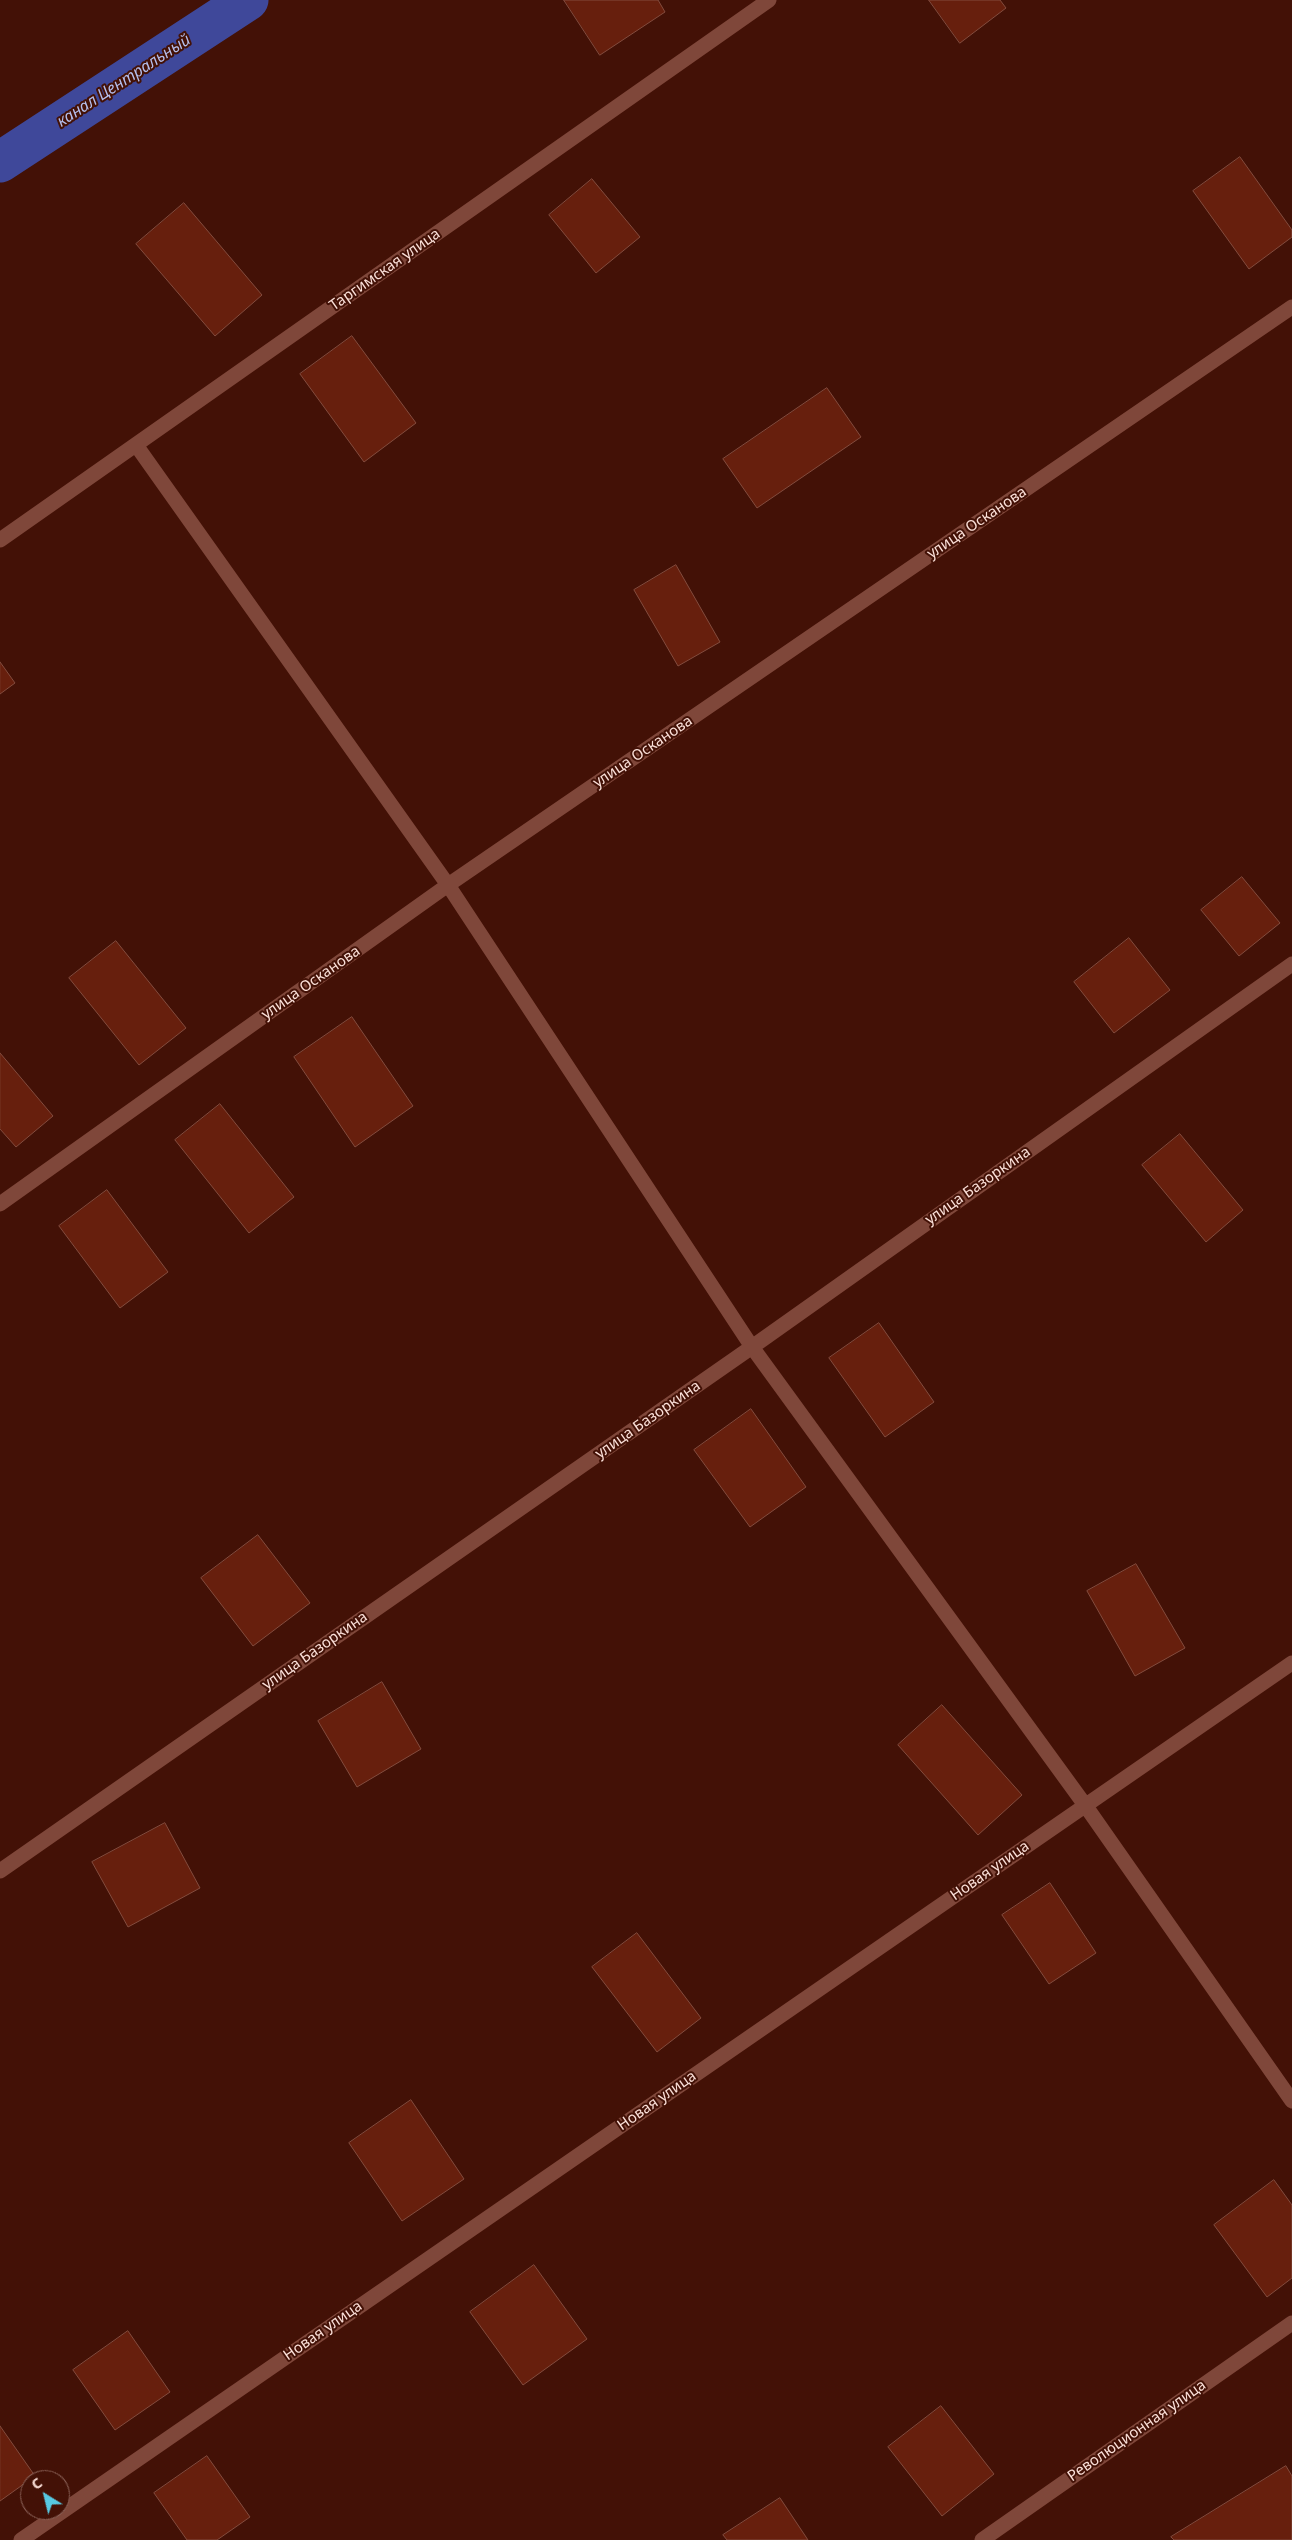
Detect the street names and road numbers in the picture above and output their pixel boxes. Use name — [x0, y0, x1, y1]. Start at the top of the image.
street label: Таргимская улица — [326, 225, 444, 315]
street label: улица Осканова — [924, 483, 1030, 563]
street label: улица Осканова — [590, 712, 696, 792]
street label: улица Осканова — [258, 942, 364, 1024]
street label: улица Базоркина — [922, 1143, 1034, 1229]
street label: улица Базоркина — [592, 1377, 704, 1463]
street label: улица Базоркина — [259, 1608, 371, 1694]
street label: Новая улица — [947, 1837, 1033, 1905]
street label: Новая улица — [614, 2067, 700, 2135]
street label: Новая улица — [280, 2297, 366, 2365]
street label: Революционная улица — [1064, 2376, 1210, 2486]

